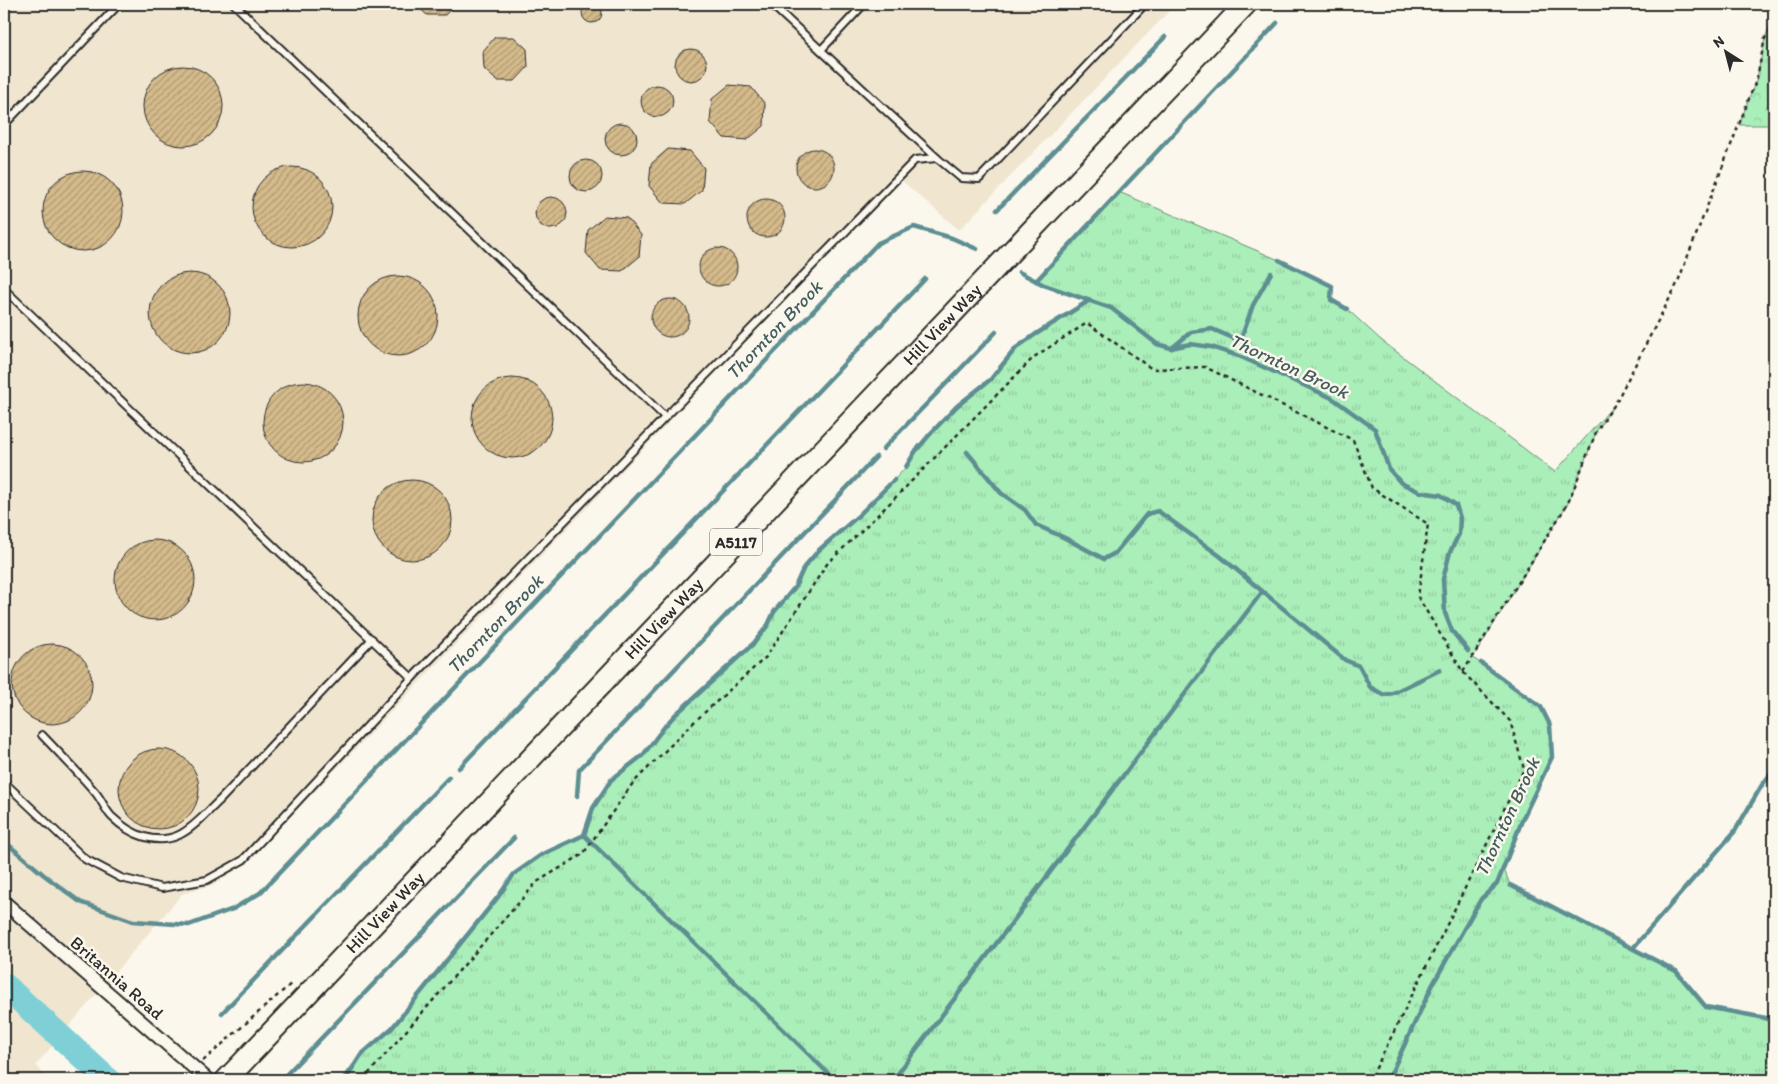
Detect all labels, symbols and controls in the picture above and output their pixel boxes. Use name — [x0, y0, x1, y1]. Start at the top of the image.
north arrow — [1700, 28, 1750, 78]
text: N — [1710, 32, 1727, 52]
water label: Thornton Brook — [721, 275, 828, 384]
street label: Hill View Way — [898, 279, 987, 370]
water label: Thornton Brook — [1226, 328, 1353, 404]
road number: A5117 — [710, 528, 762, 556]
water label: Thornton Brook — [442, 569, 549, 678]
street label: Hill View Way — [620, 572, 708, 664]
water label: Thornton Brook — [1469, 753, 1545, 880]
street label: Hill View Way — [341, 866, 429, 958]
street label: Britannia Road — [66, 931, 168, 1025]

